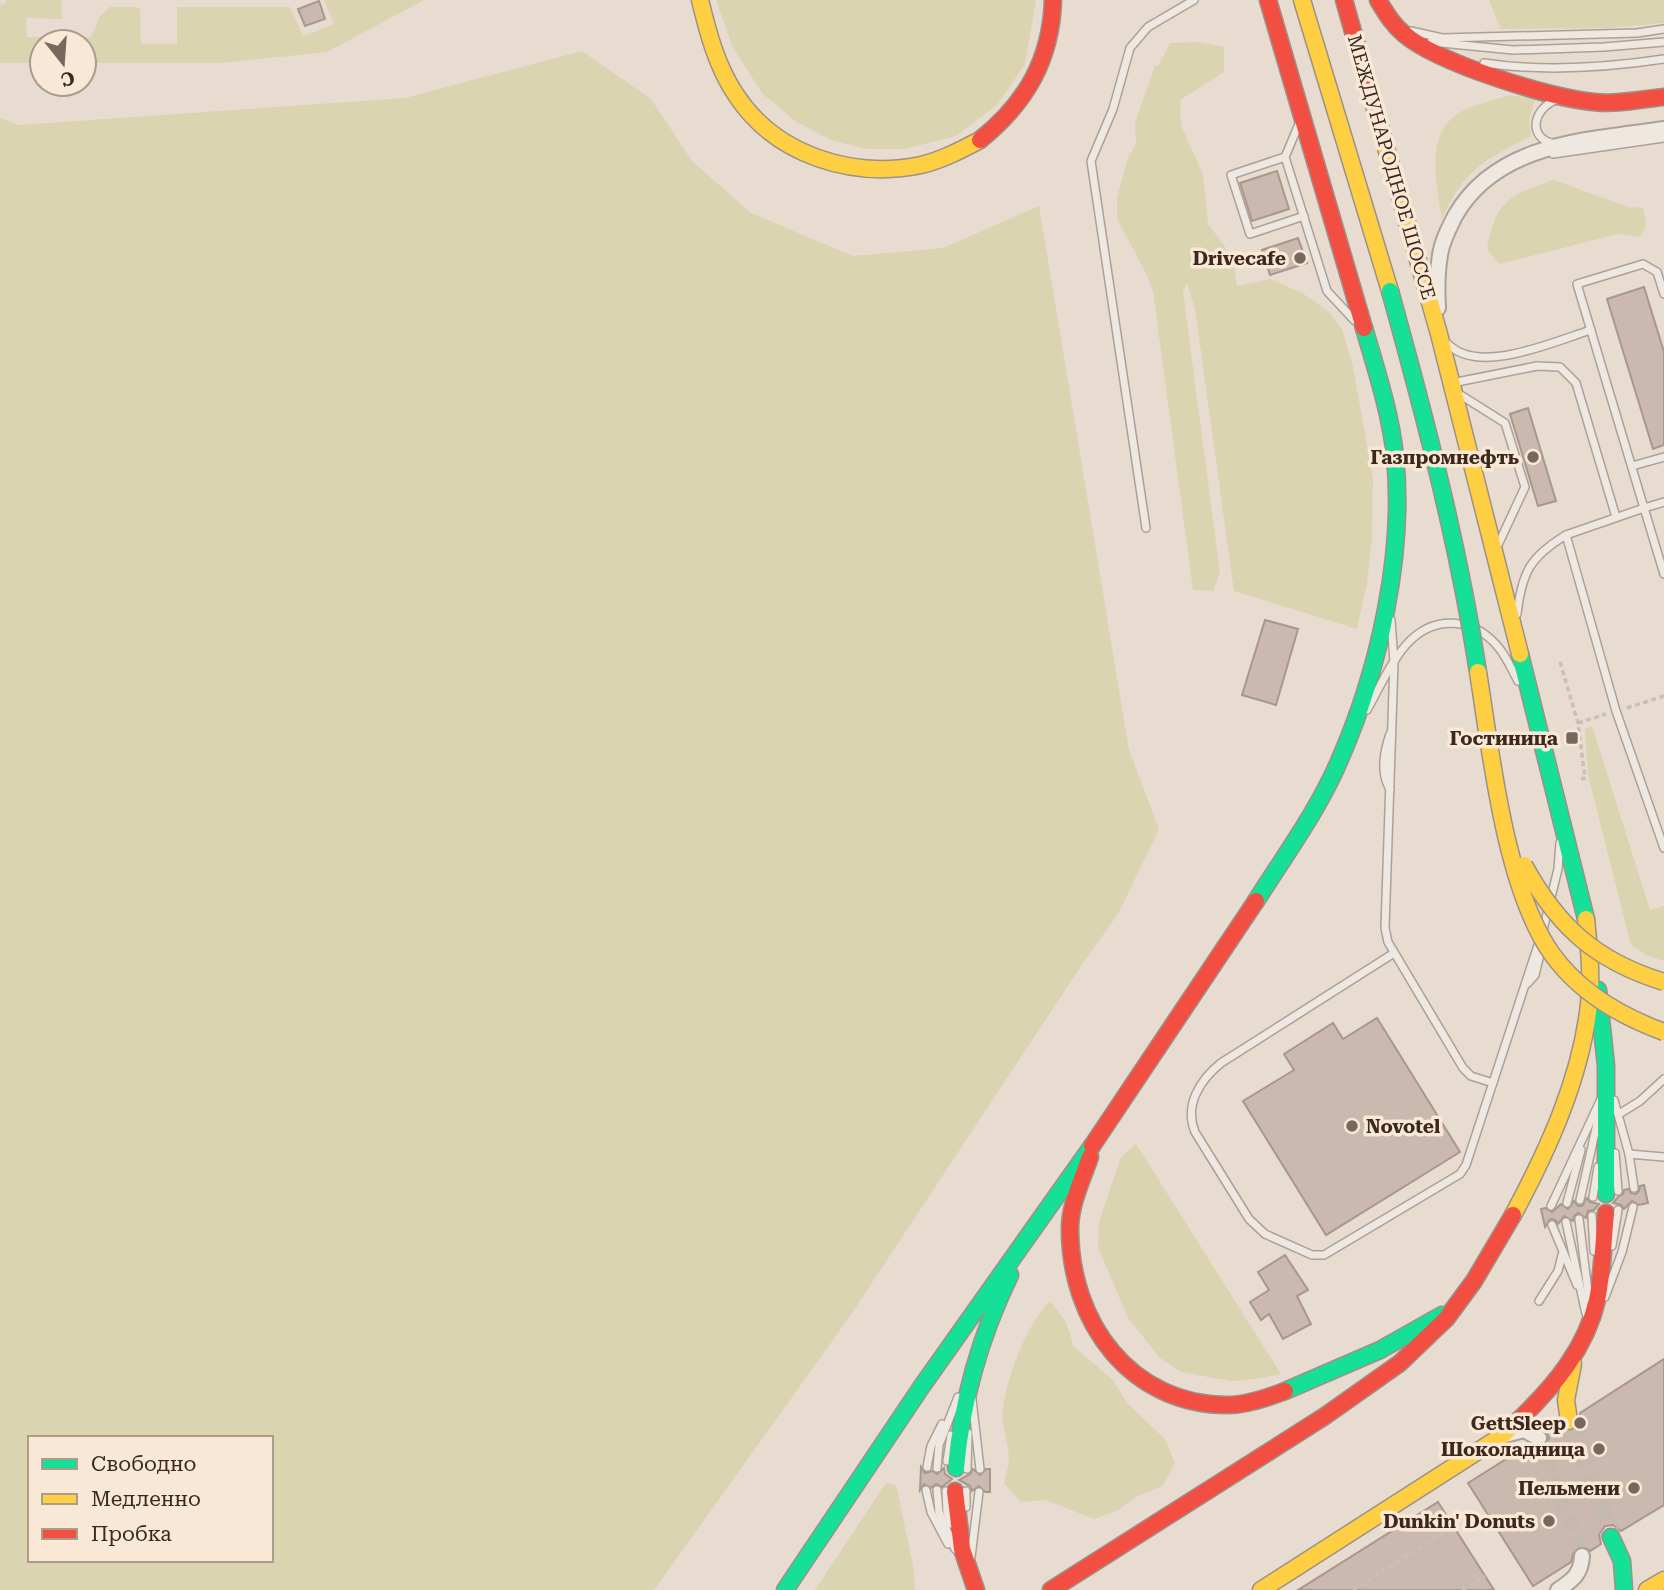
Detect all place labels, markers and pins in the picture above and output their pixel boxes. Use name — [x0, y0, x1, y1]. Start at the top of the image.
place label: Drivecafe — [1193, 247, 1286, 270]
marker: Drivecafe — [1292, 250, 1308, 266]
place label: Газпромнефть — [1371, 446, 1519, 469]
marker: Газпромнефть — [1525, 449, 1541, 465]
place label: Гостиница — [1450, 727, 1558, 750]
marker: Гостиница — [1564, 730, 1580, 746]
place label: Novotel — [1366, 1115, 1440, 1138]
marker: Novotel — [1344, 1118, 1360, 1134]
place label: GettSleep — [1471, 1412, 1566, 1435]
marker: GettSleep — [1572, 1415, 1588, 1431]
place label: Шоколадница — [1441, 1438, 1585, 1461]
marker: Шоколадница — [1591, 1441, 1607, 1457]
place label: Пельмени — [1518, 1477, 1620, 1500]
marker: Пельмени — [1626, 1480, 1642, 1496]
place label: Dunkin' Donuts — [1383, 1510, 1535, 1533]
marker: Dunkin' Donuts — [1541, 1513, 1557, 1529]

